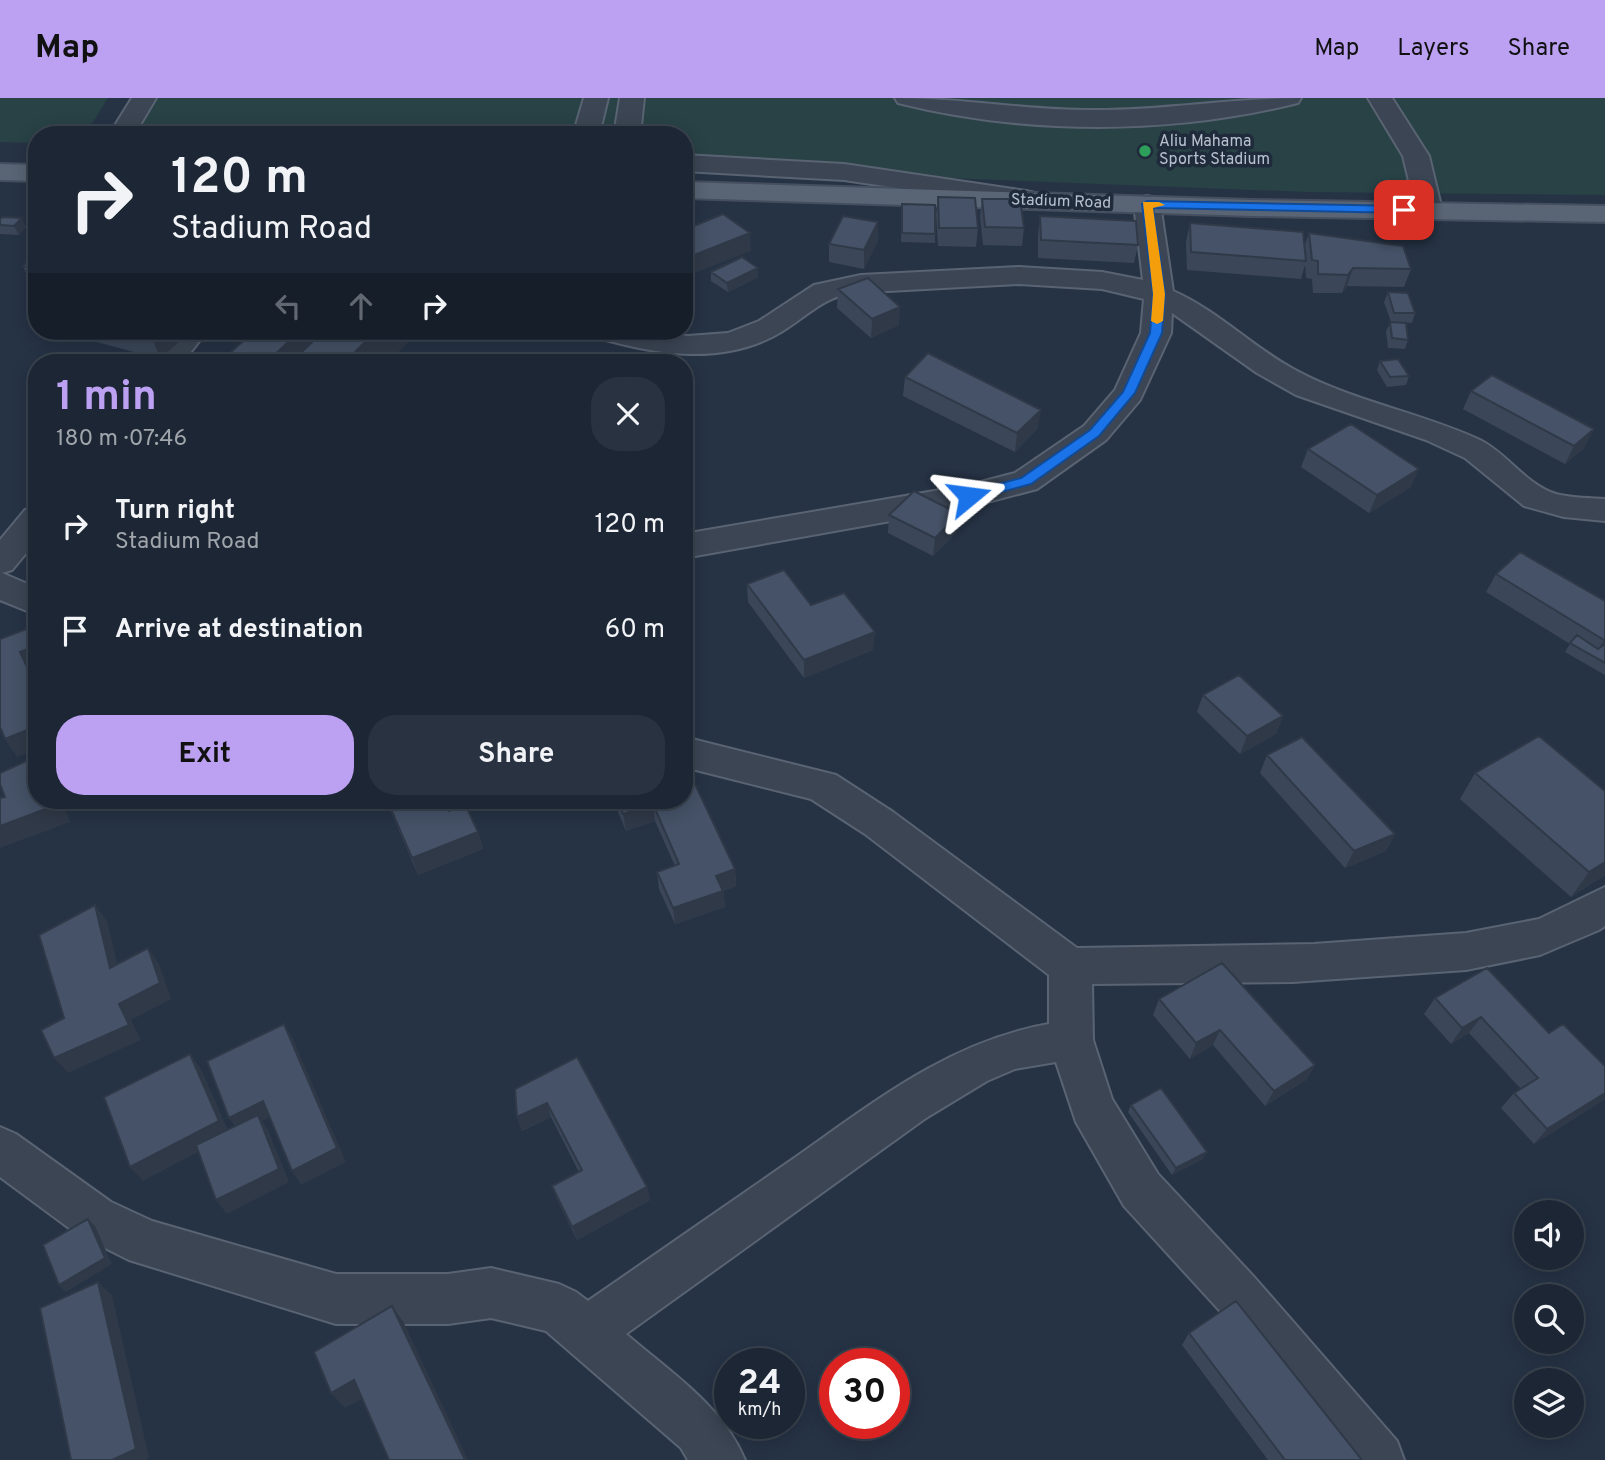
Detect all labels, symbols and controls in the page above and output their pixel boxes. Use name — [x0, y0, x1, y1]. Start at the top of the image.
text: Map — [35, 28, 99, 70]
text: Map — [1314, 34, 1359, 64]
text: Layers — [1397, 34, 1469, 64]
text: Share — [1507, 34, 1570, 64]
place label: Aliu Mahama Sports Stadium — [1159, 132, 1270, 170]
marker: Aliu Mahama Sports Stadium — [1137, 143, 1153, 159]
text: 120 m — [171, 149, 308, 211]
icon: right — [56, 154, 147, 245]
pin — [1374, 180, 1434, 240]
street label: Stadium Road — [1010, 190, 1112, 214]
icon: arrive — [1385, 191, 1423, 229]
text: Stadium Road — [171, 210, 372, 250]
icon: left — [269, 287, 307, 325]
icon: ahead — [342, 287, 380, 325]
icon: right — [415, 287, 453, 325]
text: 1 min — [56, 372, 157, 425]
button: close — [591, 377, 665, 451]
text: 180 m · 07:46 — [56, 425, 187, 454]
position arrow — [932, 459, 1006, 533]
text: Turn right — [115, 495, 235, 528]
icon: right — [56, 507, 94, 545]
text: 120 m — [595, 509, 665, 542]
text: Stadium Road — [115, 528, 259, 557]
icon: arrive — [56, 612, 94, 650]
text: Arrive at destination — [115, 614, 363, 647]
text: 60 m — [605, 614, 665, 647]
button: Exit — [56, 715, 354, 795]
button: Share — [368, 715, 665, 795]
map controls — [1514, 1200, 1584, 1438]
button: sound — [1514, 1200, 1584, 1270]
button: search — [1514, 1284, 1584, 1354]
speed limit sign: 30 — [819, 1348, 910, 1439]
text: 24 — [738, 1362, 781, 1406]
button: layers — [1514, 1368, 1584, 1438]
text: km/h — [738, 1399, 781, 1422]

